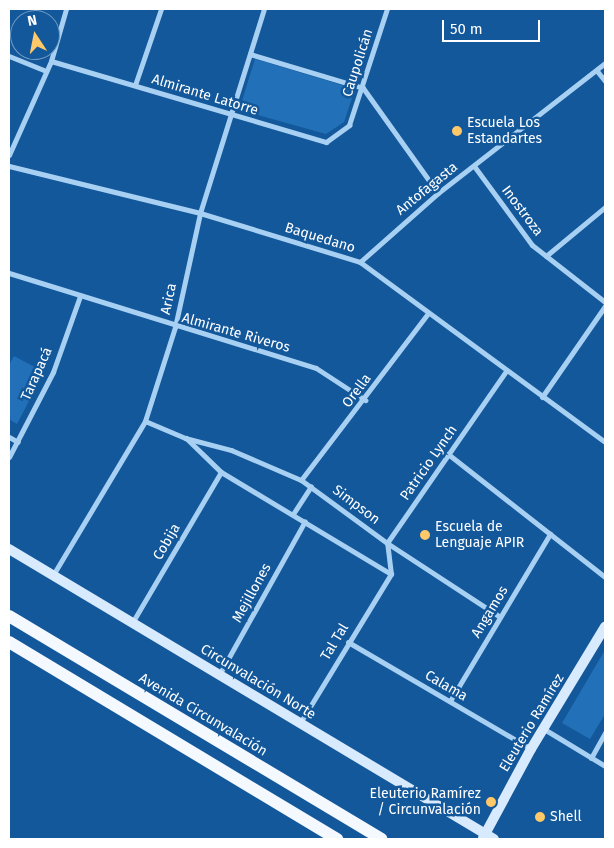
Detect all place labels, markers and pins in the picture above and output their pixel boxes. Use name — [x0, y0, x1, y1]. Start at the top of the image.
place label: Escuela Los Estandartes — [467, 115, 542, 148]
marker: Escuela Los Estandartes — [451, 125, 463, 137]
place label: Escuela de Lenguaje APIR — [435, 519, 524, 552]
marker: Escuela de Lenguaje APIR — [419, 529, 431, 541]
place label: Eleuterio Ramírez / Circunvalación — [370, 786, 481, 819]
marker: Eleuterio Ramírez / Circunvalación — [485, 796, 497, 808]
place label: Shell — [550, 809, 582, 825]
marker: Shell — [534, 811, 546, 823]

